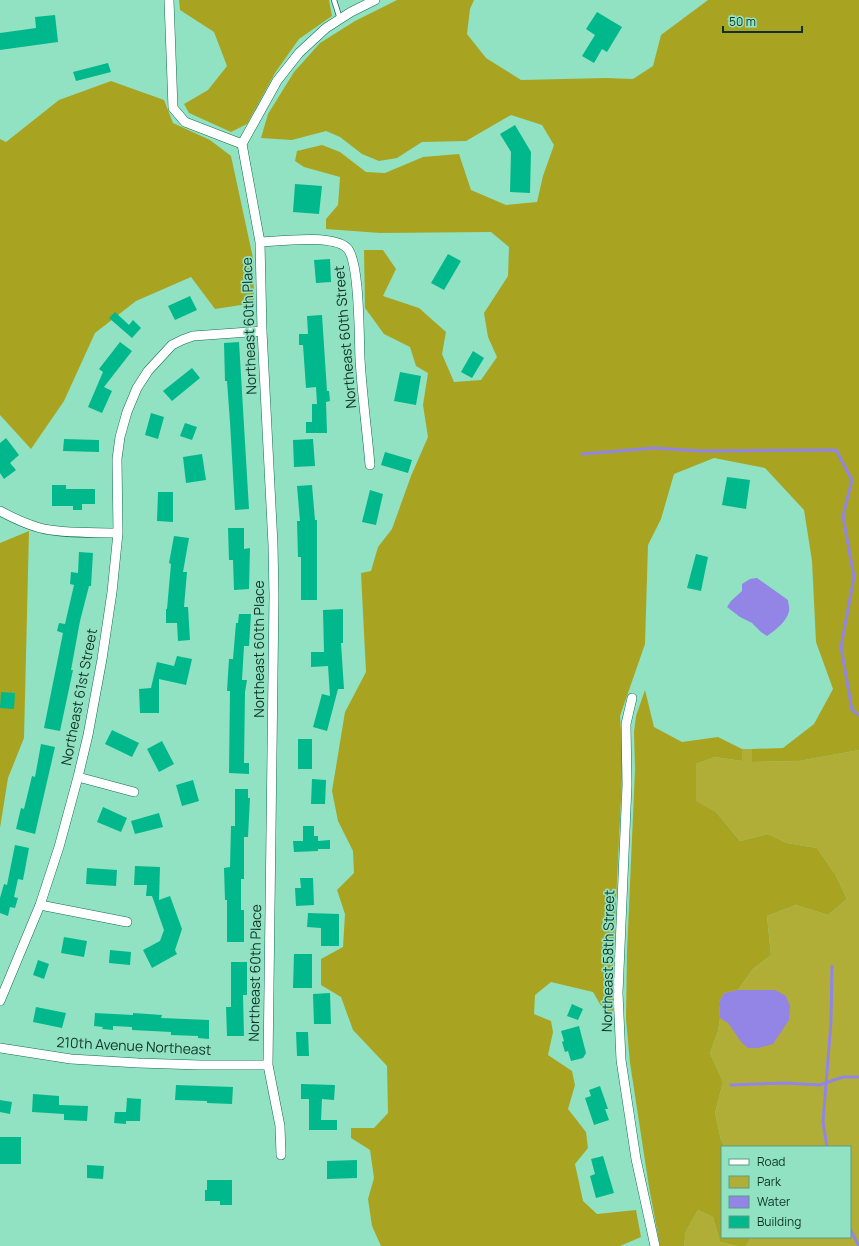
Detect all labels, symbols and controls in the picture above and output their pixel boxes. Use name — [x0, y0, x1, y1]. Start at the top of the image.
scale bar — [723, 8, 802, 34]
text: 50 m — [729, 13, 756, 30]
street label: Northeast 60th Place — [237, 257, 260, 395]
street label: Northeast 60th Street — [329, 264, 360, 409]
street label: Northeast 60th Place — [249, 580, 268, 718]
street label: Northeast 61st Street — [56, 626, 101, 767]
street label: Northeast 58th Street — [597, 889, 618, 1032]
street label: Northeast 60th Place — [244, 904, 265, 1042]
street label: 210th Avenue Northeast — [56, 1032, 212, 1059]
legend — [721, 1146, 851, 1238]
text: Road — [757, 1153, 785, 1170]
text: Park — [757, 1173, 782, 1190]
text: Water — [757, 1193, 791, 1210]
text: Building — [757, 1213, 801, 1230]

